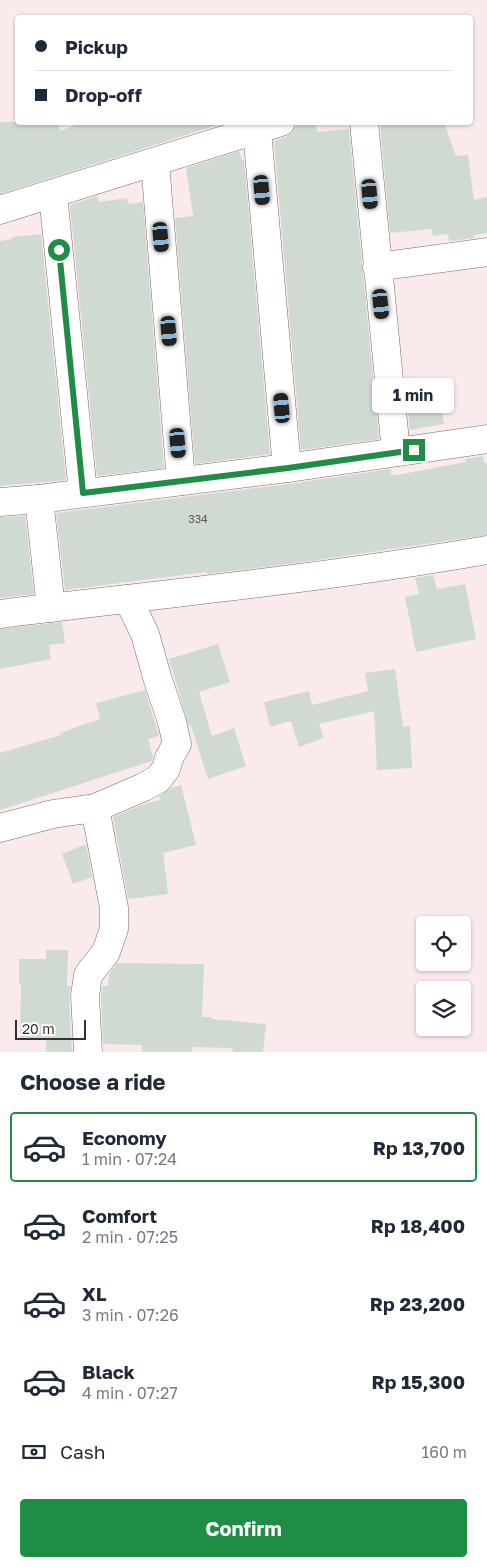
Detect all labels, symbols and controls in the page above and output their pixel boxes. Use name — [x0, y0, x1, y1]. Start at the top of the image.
text: Pickup — [65, 35, 128, 58]
text: Drop-off — [65, 83, 142, 106]
car — [253, 174, 270, 206]
car — [361, 178, 378, 210]
car — [152, 221, 169, 253]
route start — [48, 239, 70, 261]
car — [371, 288, 390, 320]
car — [160, 315, 177, 347]
callout: 1 min — [373, 378, 455, 412]
text: 1 min — [393, 385, 433, 405]
car — [273, 392, 290, 424]
car — [169, 427, 186, 459]
route end — [403, 439, 425, 461]
house number: 334 — [188, 512, 208, 525]
map controls — [416, 916, 471, 1036]
button: locate — [416, 916, 471, 971]
button: layers — [416, 981, 471, 1036]
scale bar — [15, 1017, 86, 1040]
text: 20 m — [22, 1020, 55, 1037]
text: Choose a ride — [20, 1068, 166, 1095]
icon: car — [22, 1125, 67, 1170]
text: Economy — [82, 1126, 167, 1149]
text: Rp 13,700 — [373, 1136, 465, 1159]
text: 1 min · 07:24 — [82, 1149, 177, 1169]
icon: car — [22, 1203, 67, 1248]
text: Comfort — [82, 1204, 157, 1227]
text: Rp 18,400 — [371, 1214, 465, 1237]
text: 2 min · 07:25 — [82, 1227, 178, 1247]
icon: car — [22, 1281, 67, 1326]
text: XL — [82, 1282, 107, 1305]
text: Rp 23,200 — [370, 1292, 465, 1315]
text: 3 min · 07:26 — [82, 1305, 179, 1325]
icon: car — [22, 1359, 67, 1404]
text: Black — [82, 1360, 135, 1383]
text: Rp 15,300 — [372, 1370, 465, 1393]
text: 4 min · 07:27 — [82, 1383, 178, 1403]
icon: cash — [20, 1438, 48, 1466]
text: Cash — [60, 1440, 105, 1463]
text: 160 m — [421, 1442, 467, 1462]
button: Confirm — [20, 1499, 467, 1557]

